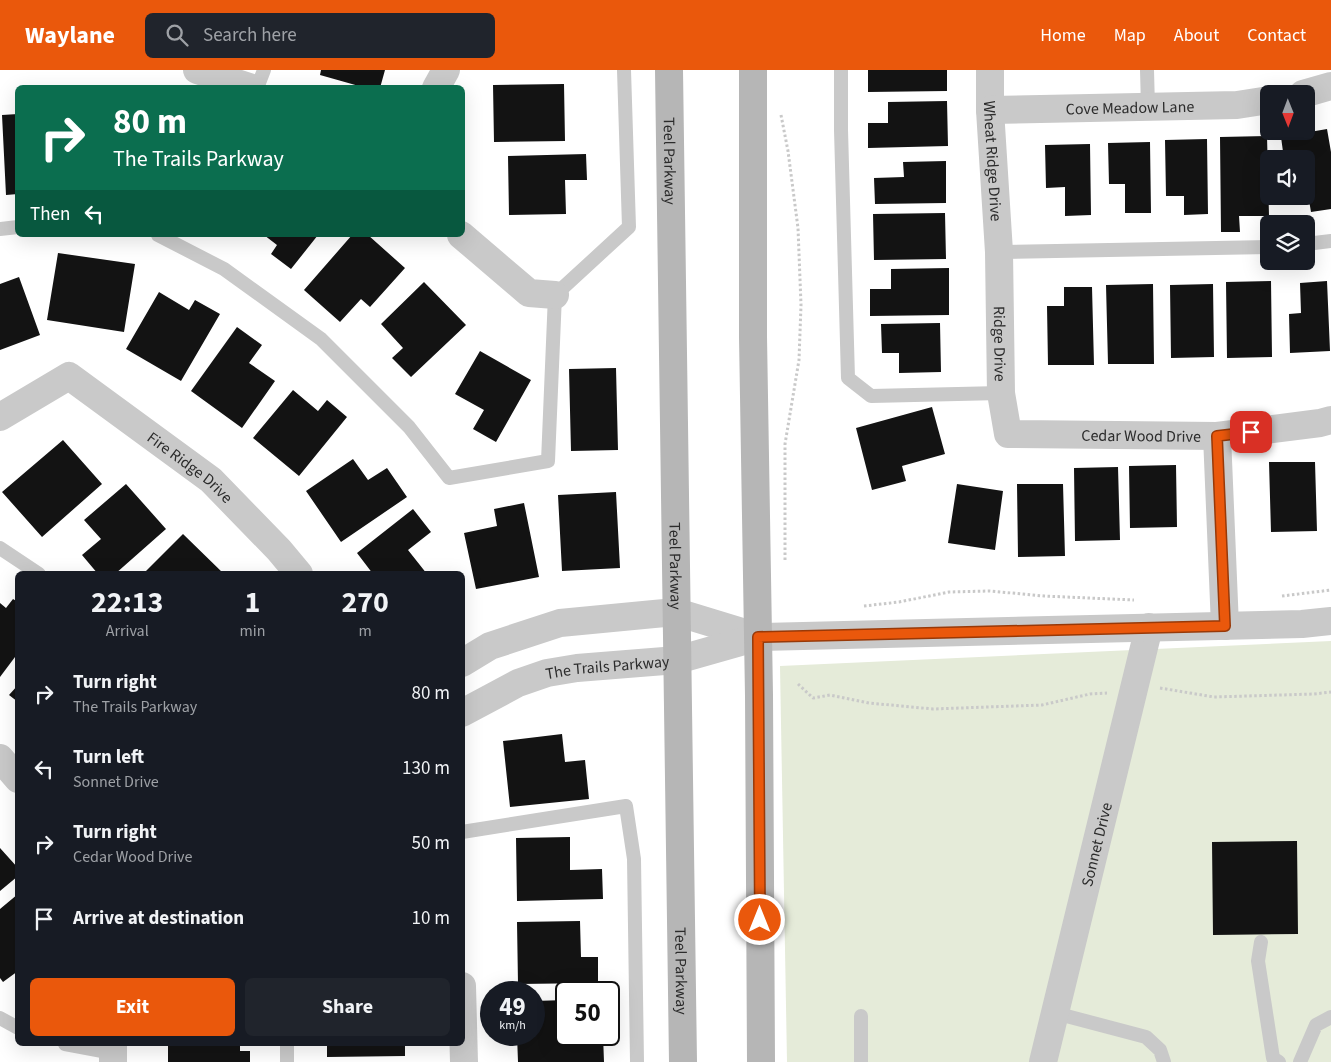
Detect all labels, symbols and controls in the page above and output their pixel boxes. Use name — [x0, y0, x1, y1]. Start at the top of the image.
search box — [145, 13, 495, 58]
text: Waylane — [25, 18, 115, 53]
icon: search — [163, 21, 191, 49]
text: Search here — [203, 22, 297, 49]
text: Home — [1040, 23, 1086, 48]
text: Map — [1114, 23, 1146, 48]
text: About — [1174, 23, 1219, 48]
text: Contact — [1247, 23, 1306, 48]
north arrow — [1260, 85, 1315, 140]
map controls — [1260, 85, 1315, 270]
street label: Cove Meadow Lane — [1066, 96, 1195, 120]
text: 80 m — [113, 97, 187, 147]
street label: Wheat Ridge Drive — [978, 100, 1007, 222]
icon: right — [30, 105, 95, 170]
street label: Teel Parkway — [658, 117, 681, 205]
text: The Trails Parkway — [113, 143, 284, 175]
button: sound — [1260, 150, 1315, 205]
icon: left — [80, 200, 108, 228]
text: Then — [30, 201, 70, 228]
button: layers — [1260, 215, 1315, 270]
street label: Ridge Drive — [988, 306, 1011, 382]
pin — [1230, 411, 1272, 453]
icon: arrive — [1237, 418, 1265, 446]
street label: Cedar Wood Drive — [1081, 425, 1201, 448]
street label: Fire Ridge Drive — [142, 427, 238, 508]
street label: Teel Parkway — [663, 522, 687, 610]
text: 22:13 — [91, 581, 163, 624]
text: 1 — [244, 581, 260, 624]
text: 270 — [341, 581, 389, 624]
text: Arrival — [106, 620, 149, 642]
text: min — [239, 620, 265, 642]
text: m — [359, 620, 372, 642]
street label: The Trails Parkway — [544, 651, 671, 685]
text: Turn right — [73, 669, 157, 696]
icon: right — [30, 680, 58, 708]
text: 80 m — [412, 680, 450, 707]
text: The Trails Parkway — [73, 696, 197, 718]
text: Turn left — [73, 744, 144, 771]
icon: left — [30, 755, 58, 783]
text: 130 m — [402, 755, 450, 782]
text: Sonnet Drive — [73, 771, 159, 793]
street label: Sonnet Drive — [1076, 800, 1118, 889]
text: Turn right — [73, 819, 157, 846]
icon: right — [30, 830, 58, 858]
text: 50 m — [412, 830, 450, 857]
text: Cedar Wood Drive — [73, 846, 192, 868]
position arrow — [733, 893, 785, 945]
icon: arrive — [30, 905, 58, 933]
text: Arrive at destination — [73, 905, 244, 932]
text: 10 m — [412, 905, 450, 932]
street label: Teel Parkway — [669, 927, 692, 1015]
button: Exit — [30, 978, 235, 1036]
button: Share — [245, 978, 450, 1036]
speed limit sign: 50 — [555, 981, 620, 1046]
text: 49 — [499, 989, 526, 1025]
text: km/h — [499, 1017, 526, 1034]

